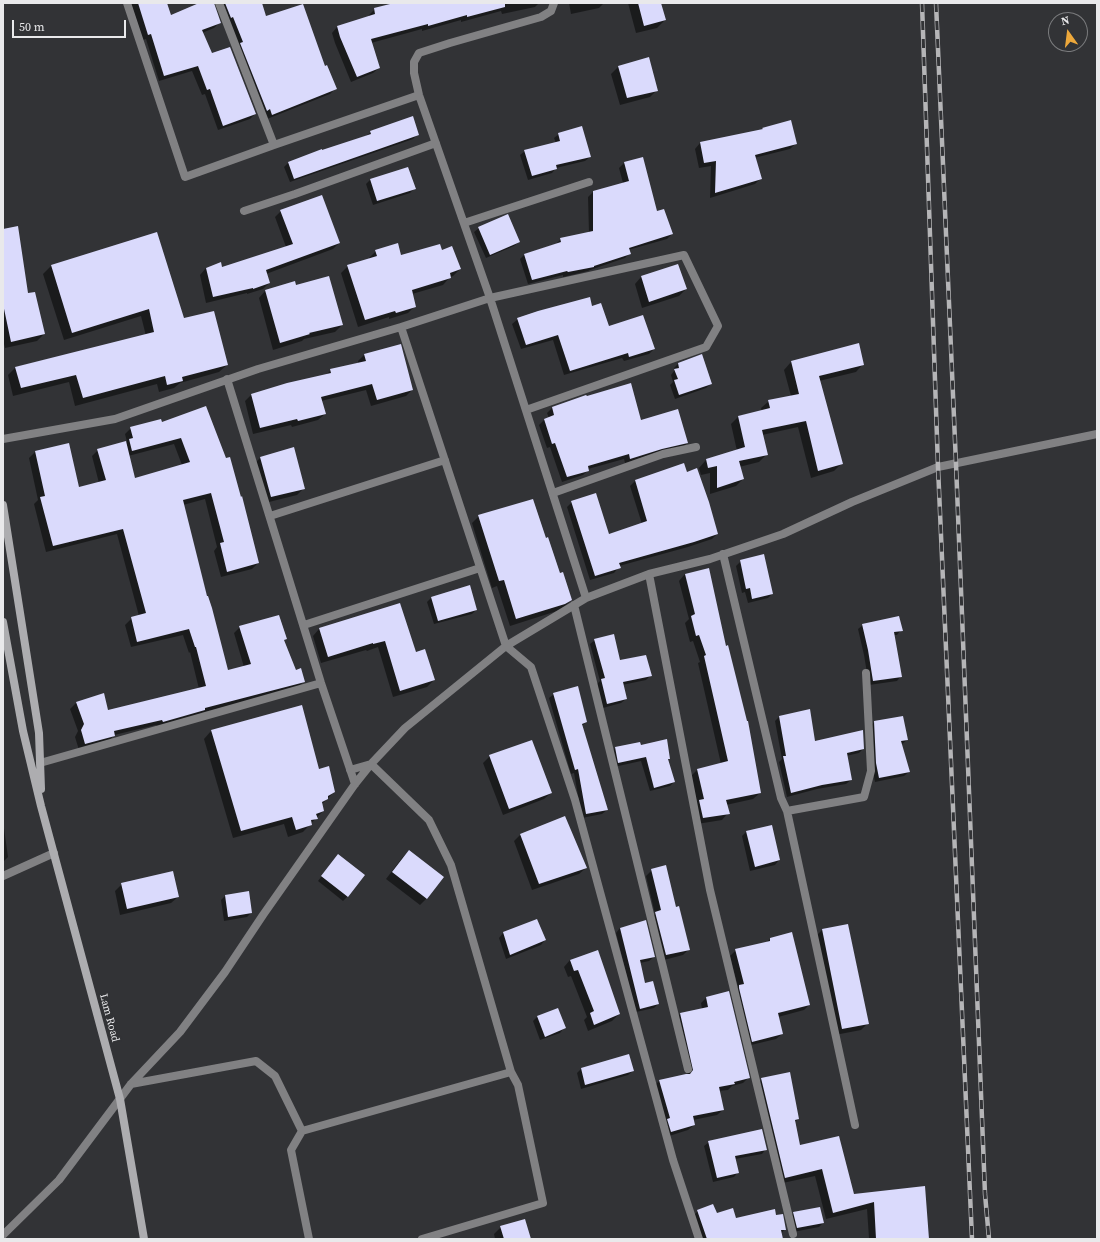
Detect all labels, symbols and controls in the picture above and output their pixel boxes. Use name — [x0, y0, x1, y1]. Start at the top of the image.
scale bar — [14, 12, 128, 38]
north arrow — [1048, 12, 1088, 52]
text: N — [1060, 13, 1071, 29]
text: 50 m — [19, 19, 45, 35]
street label: Lam Road — [96, 992, 122, 1044]

